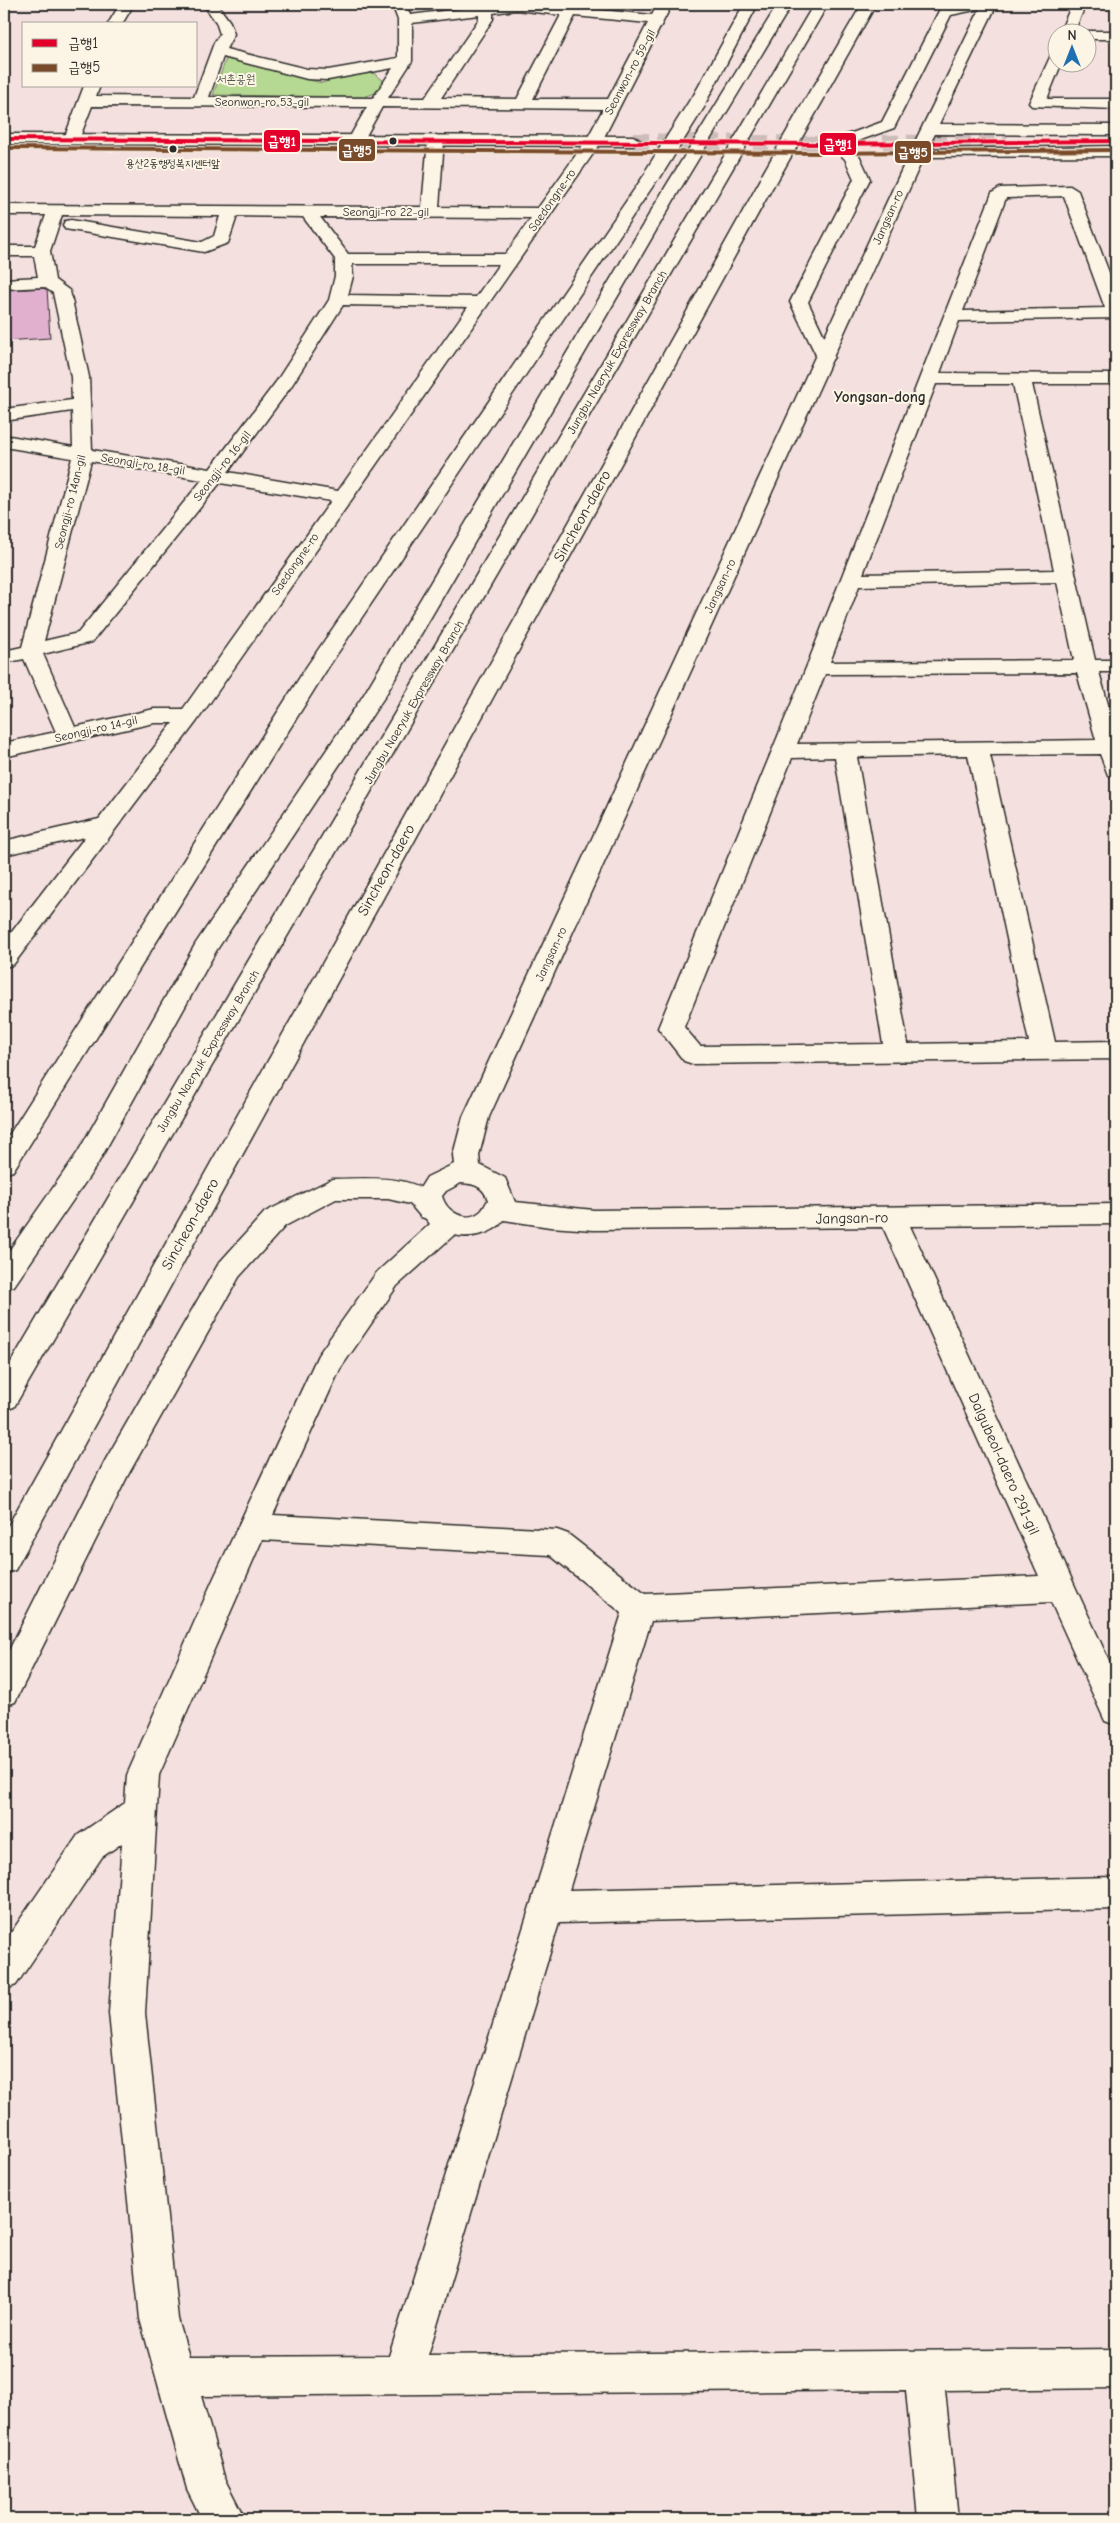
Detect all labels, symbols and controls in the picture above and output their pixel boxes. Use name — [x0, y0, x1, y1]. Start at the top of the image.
legend — [22, 22, 198, 88]
north arrow — [1048, 22, 1098, 72]
street label: Seonwon-ro 59-gil — [602, 27, 658, 117]
text: N — [1067, 27, 1077, 44]
text: 급행1 — [68, 34, 98, 52]
text: 급행5 — [68, 58, 100, 76]
park label: 서촌공원 — [217, 72, 255, 86]
street label: Seonwon-ro 53-gil — [215, 95, 309, 109]
line badge: 급행1 — [263, 129, 301, 153]
line badge: 급행1 — [819, 132, 857, 156]
text: 급행1 — [268, 133, 296, 150]
unlabelled marker — [388, 136, 398, 146]
text: 급행1 — [824, 136, 852, 153]
line badge: 급행5 — [338, 138, 376, 162]
line badge: 급행5 — [894, 140, 932, 164]
text: 급행5 — [342, 142, 372, 159]
marker: 용산2동행정복지센터앞 — [168, 144, 178, 154]
text: 급행5 — [898, 144, 928, 161]
place label: 용산2동행정복지센터앞 — [126, 157, 220, 170]
street label: Saedongne-ro — [525, 166, 579, 234]
street label: Jangsan-ro — [870, 188, 906, 246]
street label: Seongji-ro 22-gil — [343, 205, 429, 219]
street label: Jungbu Naeryuk Expressway Branch — [564, 268, 670, 436]
district label: Yongsan-dong — [834, 388, 926, 406]
street label: Seongji-ro 16-gil — [190, 428, 254, 504]
street label: Seongji-ro 18-gil — [100, 450, 186, 478]
street label: Seongji-ro 14an-gil — [51, 453, 89, 551]
street label: Sincheon-daero — [549, 467, 615, 565]
street label: Saedongne-ro — [268, 530, 322, 598]
street label: Jangsan-ro — [701, 557, 739, 615]
street label: Jungbu Naeryuk Expressway Branch — [361, 618, 467, 786]
street label: Seongji-ro 14-gil — [53, 713, 139, 745]
street label: Sincheon-daero — [353, 821, 419, 919]
street label: Jangsan-ro — [532, 925, 570, 983]
street label: Jungbu Naeryuk Expressway Branch — [154, 967, 262, 1135]
street label: Sincheon-daero — [157, 1175, 223, 1273]
street label: Jangsan-ro — [815, 1208, 889, 1228]
street label: Dalgubeol-daero 291-gil — [965, 1390, 1043, 1538]

